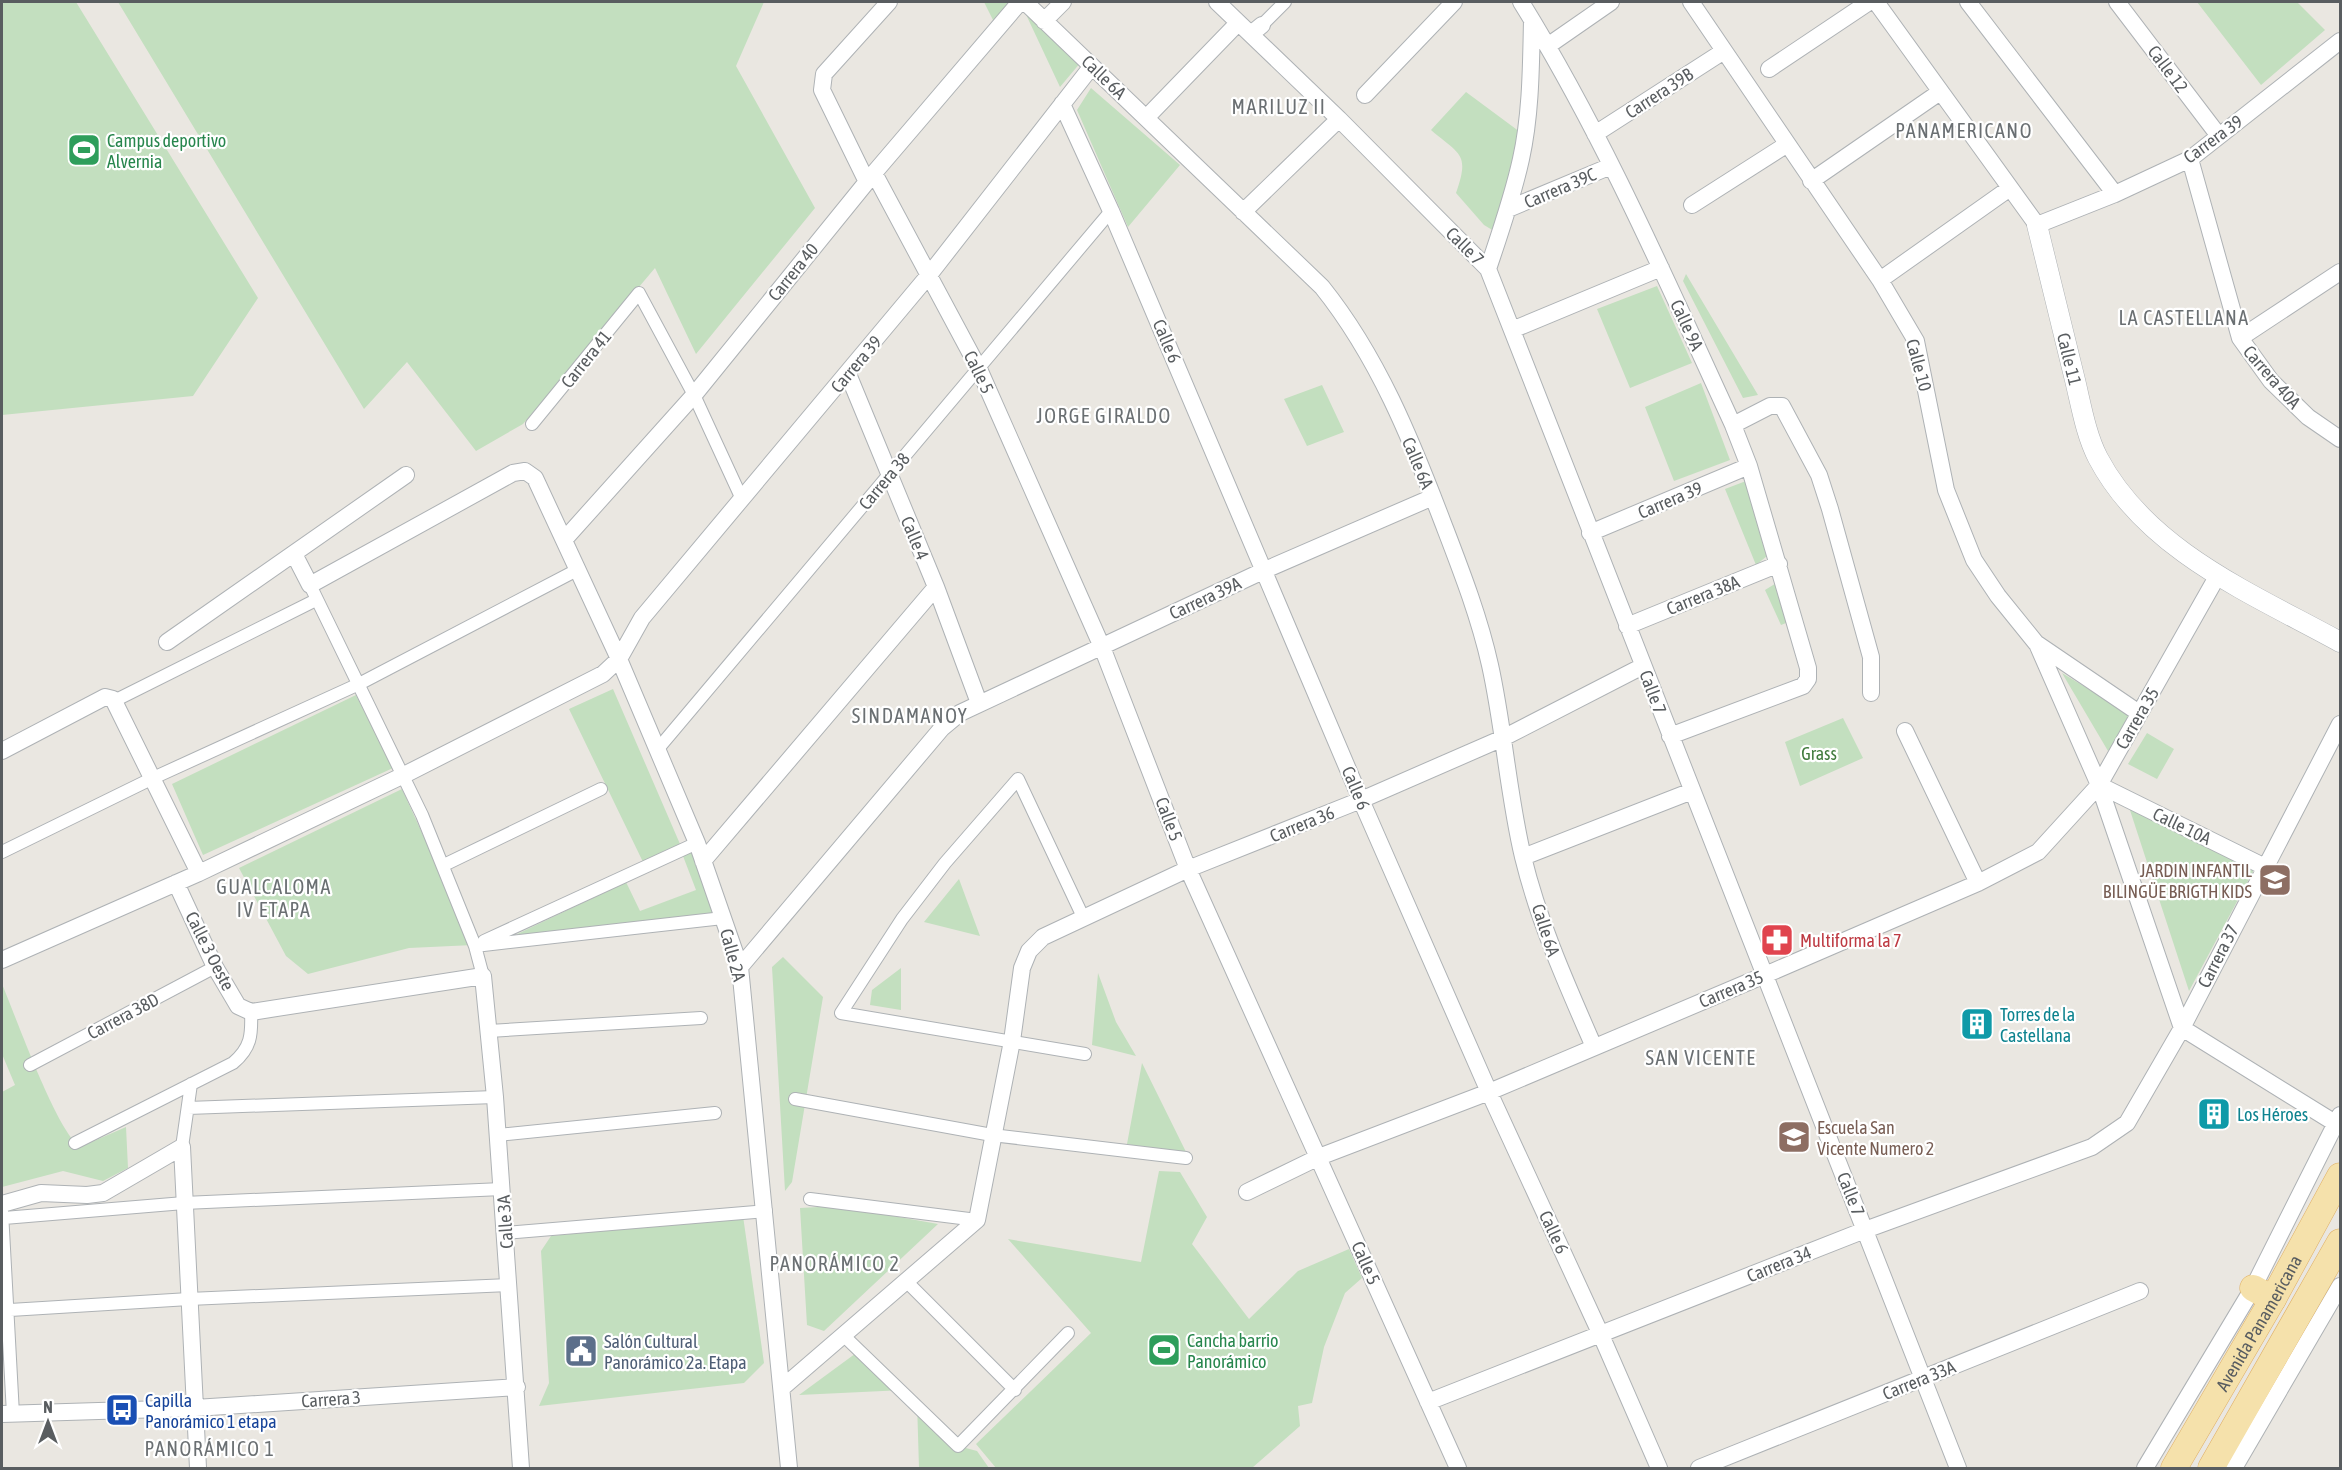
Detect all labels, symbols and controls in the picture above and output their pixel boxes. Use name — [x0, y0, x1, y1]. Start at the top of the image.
street label: Calle 12 — [2144, 41, 2192, 97]
street label: Calle 6A — [1077, 51, 1131, 103]
street label: Carrera 39B — [1621, 63, 1697, 123]
district label: MARILUZ II — [1232, 95, 1326, 118]
street label: Carrera 39 — [2179, 111, 2247, 167]
district label: PANAMERICANO — [1895, 119, 2033, 142]
place label: Campus deportivo Alvernia — [107, 130, 226, 172]
sports icon: Campus deportivo Alvernia — [66, 132, 102, 168]
street label: Carrera 39C — [1521, 163, 1599, 213]
street label: Calle 7 — [1442, 223, 1488, 269]
street label: Carrera 40 — [763, 239, 823, 305]
street label: Calle 9A — [1666, 296, 1708, 354]
district label: LA CASTELLANA — [2118, 306, 2250, 329]
street label: Calle 6 — [1149, 316, 1185, 366]
street label: Carrera 41 — [556, 326, 616, 392]
street label: Carrera 39 — [826, 331, 886, 397]
street label: Calle 11 — [2053, 331, 2086, 387]
street label: Calle 10 — [1902, 336, 1936, 394]
street label: Carrera 40A — [2239, 341, 2305, 413]
street label: Calle 5 — [960, 347, 998, 397]
district label: JORGE GIRALDO — [1036, 404, 1172, 427]
street label: Calle 6A — [1398, 434, 1438, 492]
street label: Carrera 38 — [854, 448, 914, 514]
street label: Carrera 39 — [1635, 477, 1705, 523]
street label: Calle 4 — [897, 513, 933, 563]
street label: Carrera 38A — [1663, 571, 1743, 619]
street label: Carrera 39A — [1166, 572, 1244, 624]
street label: Calle 7 — [1635, 667, 1671, 717]
street label: Carrera 35 — [2111, 683, 2163, 753]
district label: SINDAMANOY — [852, 704, 968, 727]
park label: Grass — [1801, 743, 1837, 764]
street label: Calle 6 — [1338, 763, 1374, 813]
street label: Calle 5 — [1151, 794, 1187, 844]
street label: Carrera 36 — [1267, 802, 1337, 846]
street label: Calle 10A — [2149, 803, 2215, 849]
place label: JARDIN INFANTIL BILINGÜE BRIGTH KIDS — [2103, 860, 2252, 902]
school or university icon: JARDIN INFANTIL BILINGÜE BRIGTH KIDS — [2257, 862, 2293, 898]
district label: GUALCALOMA IV ETAPA — [216, 875, 332, 921]
street label: Calle 6A — [1528, 901, 1564, 959]
street label: Calle 3 Oeste — [181, 908, 239, 994]
street label: Carrera 37 — [2193, 921, 2243, 991]
pharmacy icon: Multiforma la 7 — [1759, 922, 1795, 958]
street label: Calle 2A — [716, 926, 750, 984]
place label: Multiforma la 7 — [1800, 930, 1901, 951]
street label: Carrera 35 — [1696, 966, 1766, 1012]
street label: Carrera 38D — [84, 988, 162, 1044]
place label: Torres de la Castellana — [2000, 1004, 2075, 1046]
building icon: Torres de la Castellana — [1959, 1006, 1995, 1042]
district label: SAN VICENTE — [1646, 1046, 1756, 1069]
building icon: Los Héroes — [2196, 1096, 2232, 1132]
place label: Los Héroes — [2237, 1104, 2308, 1125]
place label: Escuela San Vicente Numero 2 — [1817, 1117, 1934, 1159]
school or university icon: Escuela San Vicente Numero 2 — [1776, 1119, 1812, 1155]
street label: Calle 7 — [1833, 1169, 1869, 1219]
street label: Calle 3A — [493, 1194, 517, 1250]
street label: Calle 6 — [1535, 1207, 1573, 1257]
street label: Calle 5 — [1347, 1238, 1385, 1288]
street label: Carrera 34 — [1744, 1242, 1814, 1286]
street label: Avenida Panamericana — [2211, 1251, 2306, 1394]
district label: PANORÁMICO 2 — [770, 1252, 901, 1275]
place label: Cancha barrio Panorámico — [1187, 1330, 1279, 1372]
place label: Salón Cultural Panorámico 2a. Etapa — [604, 1331, 747, 1373]
sports icon: Cancha barrio Panorámico — [1146, 1332, 1182, 1368]
public building icon: Salón Cultural Panorámico 2a. Etapa — [563, 1333, 599, 1369]
street label: Carrera 33A — [1879, 1356, 1959, 1404]
street label: Carrera 3 — [301, 1386, 361, 1412]
place label: Capilla Panorámico 1 etapa — [145, 1390, 277, 1432]
north arrow — [18, 1392, 78, 1452]
bus stop icon: Capilla Panorámico 1 etapa — [104, 1392, 140, 1428]
text: N — [43, 1398, 53, 1416]
district label: PANORÁMICO 1 — [145, 1437, 276, 1460]

